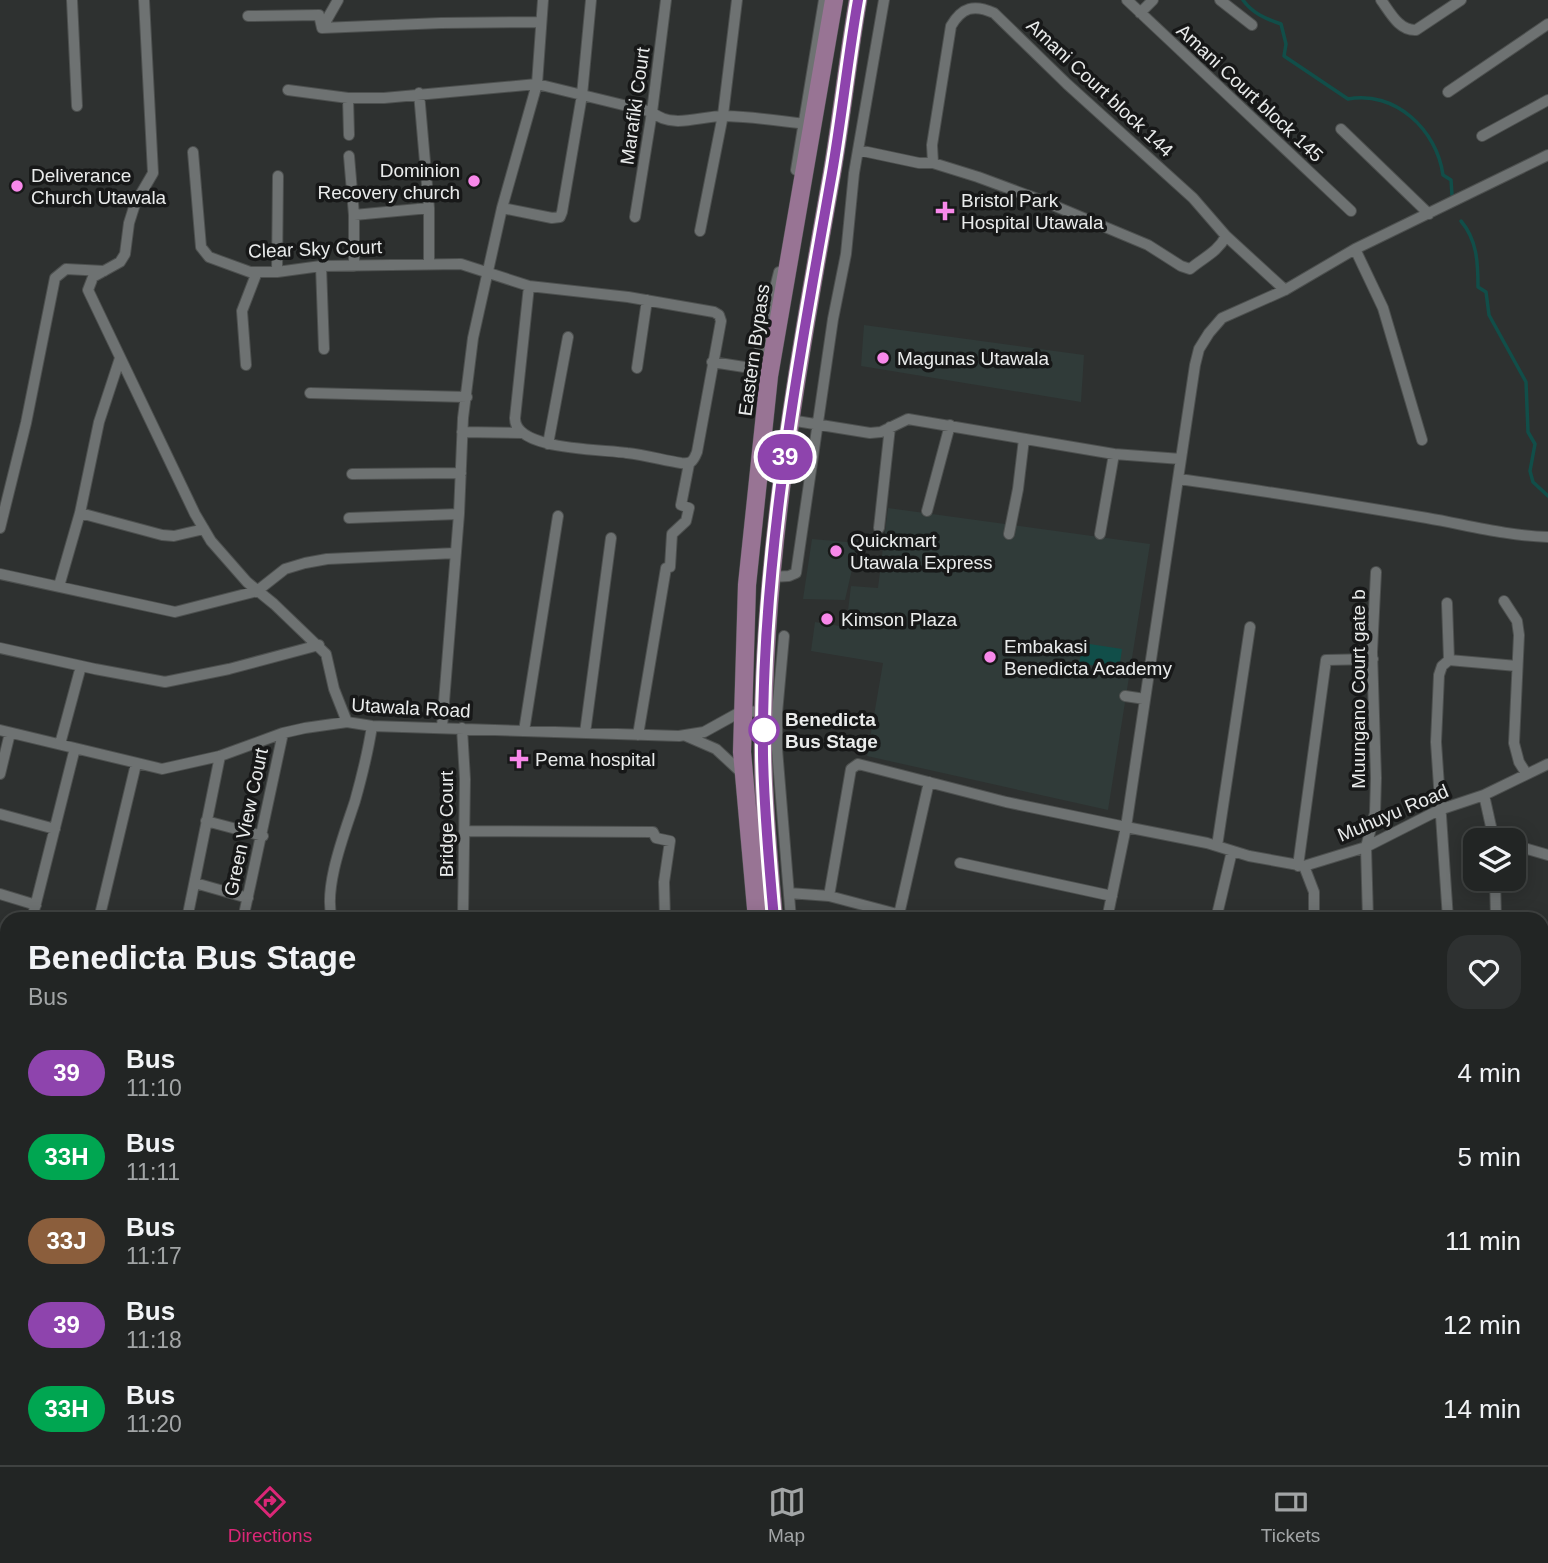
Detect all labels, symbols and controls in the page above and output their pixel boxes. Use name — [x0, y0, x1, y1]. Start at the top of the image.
street label: Amani Court block 144 — [1023, 15, 1178, 162]
street label: Amani Court block 145 — [1173, 20, 1327, 166]
street label: Marafiki Court — [616, 45, 654, 166]
place label: Dominion Recovery church — [317, 160, 460, 203]
place label: Deliverance Church Utawala — [31, 165, 167, 208]
marker: Dominion Recovery church — [466, 173, 482, 189]
marker: Deliverance Church Utawala — [9, 178, 25, 194]
place label: Bristol Park Hospital Utawala — [961, 190, 1104, 233]
marker: Bristol Park Hospital Utawala — [935, 201, 955, 221]
street label: Clear Sky Court — [248, 236, 383, 262]
street label: Eastern Bypass — [734, 283, 774, 417]
place label: Magunas Utawala — [897, 348, 1050, 369]
marker: Magunas Utawala — [875, 350, 891, 366]
line badge: 39 — [754, 434, 816, 480]
text: 39 — [772, 443, 798, 470]
place label: Quickmart Utawala Express — [850, 530, 993, 573]
marker: Quickmart Utawala Express — [828, 543, 844, 559]
street label: Muungano Court gate b — [1348, 589, 1369, 789]
place label: Kimson Plaza — [841, 609, 958, 630]
marker: Kimson Plaza — [819, 611, 835, 627]
place label: Embakasi Benedicta Academy — [1004, 636, 1172, 679]
marker: Embakasi Benedicta Academy — [982, 649, 998, 665]
street label: Utawala Road — [351, 694, 471, 722]
place label: Benedicta Bus Stage — [785, 709, 878, 752]
marker: Benedicta Bus Stage — [749, 715, 779, 745]
street label: Green View Court — [220, 745, 272, 898]
marker: Pema hospital — [509, 749, 529, 769]
place label: Pema hospital — [535, 749, 655, 770]
street label: Bridge Court — [436, 770, 457, 877]
street label: Muhuyu Road — [1334, 780, 1452, 846]
map controls — [1463, 828, 1526, 891]
button: layers — [1463, 828, 1526, 891]
button: heart — [1447, 935, 1521, 1009]
text: Benedicta Bus Stage — [28, 939, 356, 976]
text: Bus — [28, 984, 68, 1010]
text: Bus — [126, 1044, 175, 1074]
text: 4 min — [1457, 1058, 1521, 1088]
text: 39 — [53, 1059, 80, 1086]
text: 11:10 — [126, 1075, 182, 1101]
text: Bus — [126, 1128, 175, 1158]
text: 5 min — [1457, 1142, 1521, 1172]
text: 33H — [44, 1143, 89, 1170]
text: 11:11 — [126, 1159, 180, 1185]
text: Bus — [126, 1212, 175, 1242]
text: 11 min — [1445, 1226, 1521, 1256]
text: 33J — [46, 1227, 87, 1254]
text: 11:17 — [126, 1243, 182, 1269]
text: Bus — [126, 1296, 175, 1326]
text: 12 min — [1443, 1310, 1521, 1340]
text: 39 — [53, 1311, 80, 1338]
text: 11:18 — [126, 1327, 182, 1353]
text: Bus — [126, 1380, 175, 1410]
text: 14 min — [1443, 1394, 1521, 1424]
text: 33H — [44, 1395, 89, 1422]
text: 11:20 — [126, 1411, 182, 1437]
tab: Directions — [228, 1483, 312, 1547]
tab: Map — [768, 1483, 806, 1547]
tab: Tickets — [1261, 1483, 1320, 1547]

